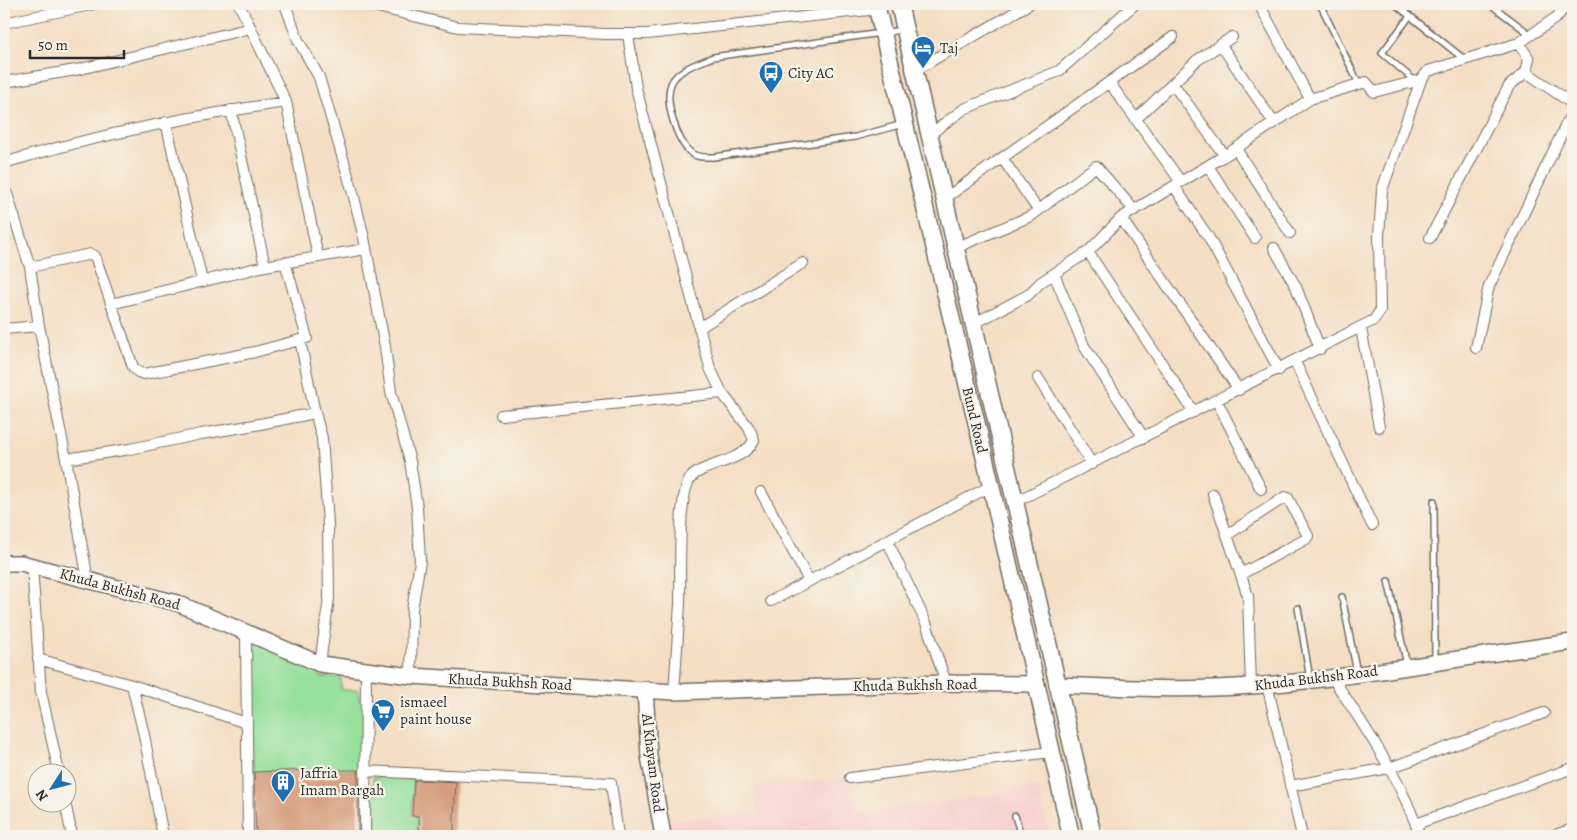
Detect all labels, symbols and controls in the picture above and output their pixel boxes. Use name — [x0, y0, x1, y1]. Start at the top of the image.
scale bar — [30, 28, 124, 60]
text: 50 m — [38, 35, 68, 55]
hotel icon: Taj — [910, 35, 936, 69]
place label: Taj — [940, 38, 958, 58]
bus stop icon: City AC — [758, 60, 784, 94]
place label: City AC — [788, 63, 834, 83]
street label: Bund Road — [958, 385, 993, 456]
street label: Khuda Bukhsh Road — [57, 563, 184, 615]
street label: Khuda Bukhsh Road — [1253, 660, 1380, 696]
street label: Khuda Bukhsh Road — [447, 669, 574, 695]
street label: Khuda Bukhsh Road — [853, 674, 978, 696]
place label: ismaeel paint house — [400, 692, 472, 729]
supermarket icon: ismaeel paint house — [370, 698, 396, 732]
street label: Al Khayam Road — [637, 711, 669, 814]
north arrow — [28, 762, 78, 812]
place label: Jaffria Imam Bargah — [300, 763, 384, 800]
building icon: Jaffria Imam Bargah — [270, 769, 296, 803]
text: N — [31, 786, 53, 805]

